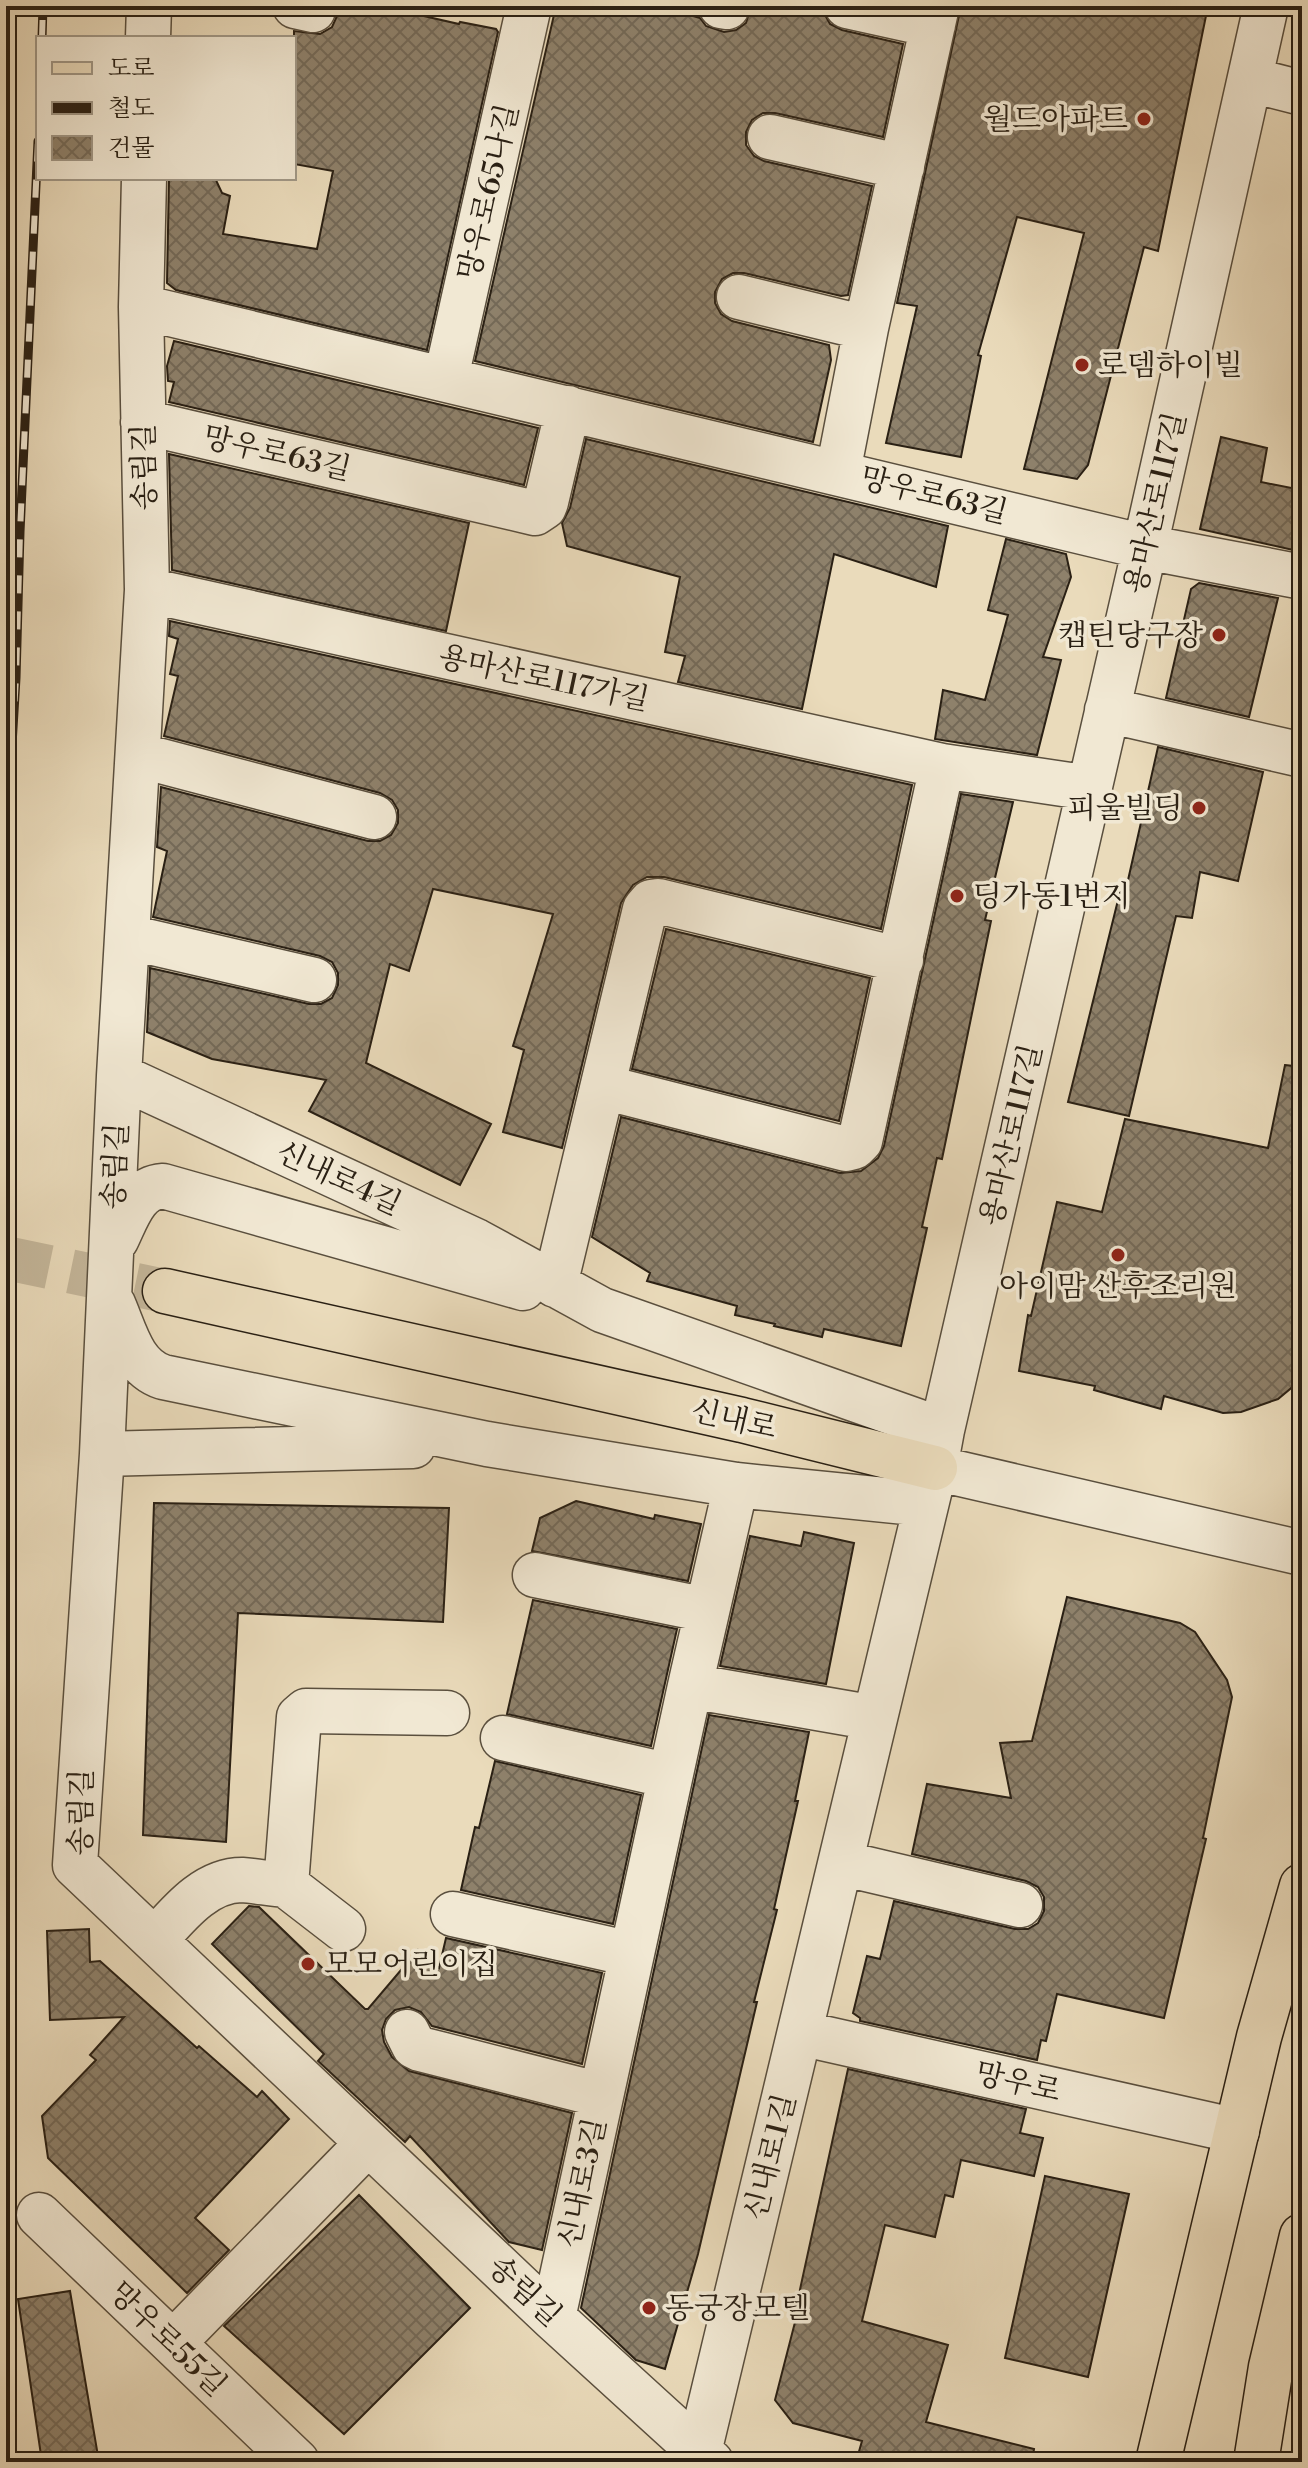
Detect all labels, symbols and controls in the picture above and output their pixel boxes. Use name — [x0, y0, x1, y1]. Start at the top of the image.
legend — [36, 36, 296, 180]
text: 도로 — [108, 54, 154, 84]
text: 철도 — [108, 94, 154, 124]
street label: 망우로65나길 — [450, 100, 528, 284]
place label: 월드아파트 — [983, 101, 1128, 139]
marker: 월드아파트 — [1135, 110, 1153, 128]
text: 건물 — [108, 134, 154, 164]
place label: 로뎀하이빌 — [1098, 347, 1243, 385]
marker: 로뎀하이빌 — [1073, 356, 1091, 374]
street label: 용마산로117길 — [1117, 409, 1195, 598]
street label: 망우로63길 — [199, 419, 354, 489]
street label: 송림길 — [125, 423, 165, 511]
street label: 망우로63길 — [856, 459, 1011, 533]
place label: 캡틴당구장 — [1058, 617, 1203, 655]
marker: 캡틴당구장 — [1210, 626, 1228, 644]
street label: 용마산로117가길 — [435, 638, 653, 720]
place label: 피울빌딩 — [1067, 790, 1183, 828]
marker: 피울빌딩 — [1190, 799, 1208, 817]
place label: 딩가동1번지 — [973, 878, 1131, 916]
marker: 딩가동1번지 — [948, 887, 966, 905]
street label: 용마산로117길 — [973, 1041, 1051, 1230]
street label: 송림길 — [95, 1122, 137, 1210]
street label: 신내로4길 — [270, 1133, 407, 1224]
marker: 아이맘 산후조리원 — [1109, 1246, 1127, 1264]
place label: 아이맘 산후조리원 — [999, 1268, 1237, 1306]
street label: 신내로 — [687, 1392, 780, 1448]
street label: 송림길 — [62, 1768, 102, 1856]
place label: 모모어린이집 — [324, 1946, 498, 1984]
marker: 모모어린이집 — [299, 1955, 317, 1973]
street label: 망우로 — [971, 2055, 1064, 2111]
street label: 신내로1길 — [737, 2090, 805, 2224]
street label: 신내로3길 — [551, 2114, 615, 2252]
street label: 송림길 — [480, 2248, 569, 2335]
street label: 망우로55길 — [101, 2274, 234, 2405]
place label: 동궁장모텔 — [665, 2290, 810, 2328]
marker: 동궁장모텔 — [640, 2299, 658, 2317]

